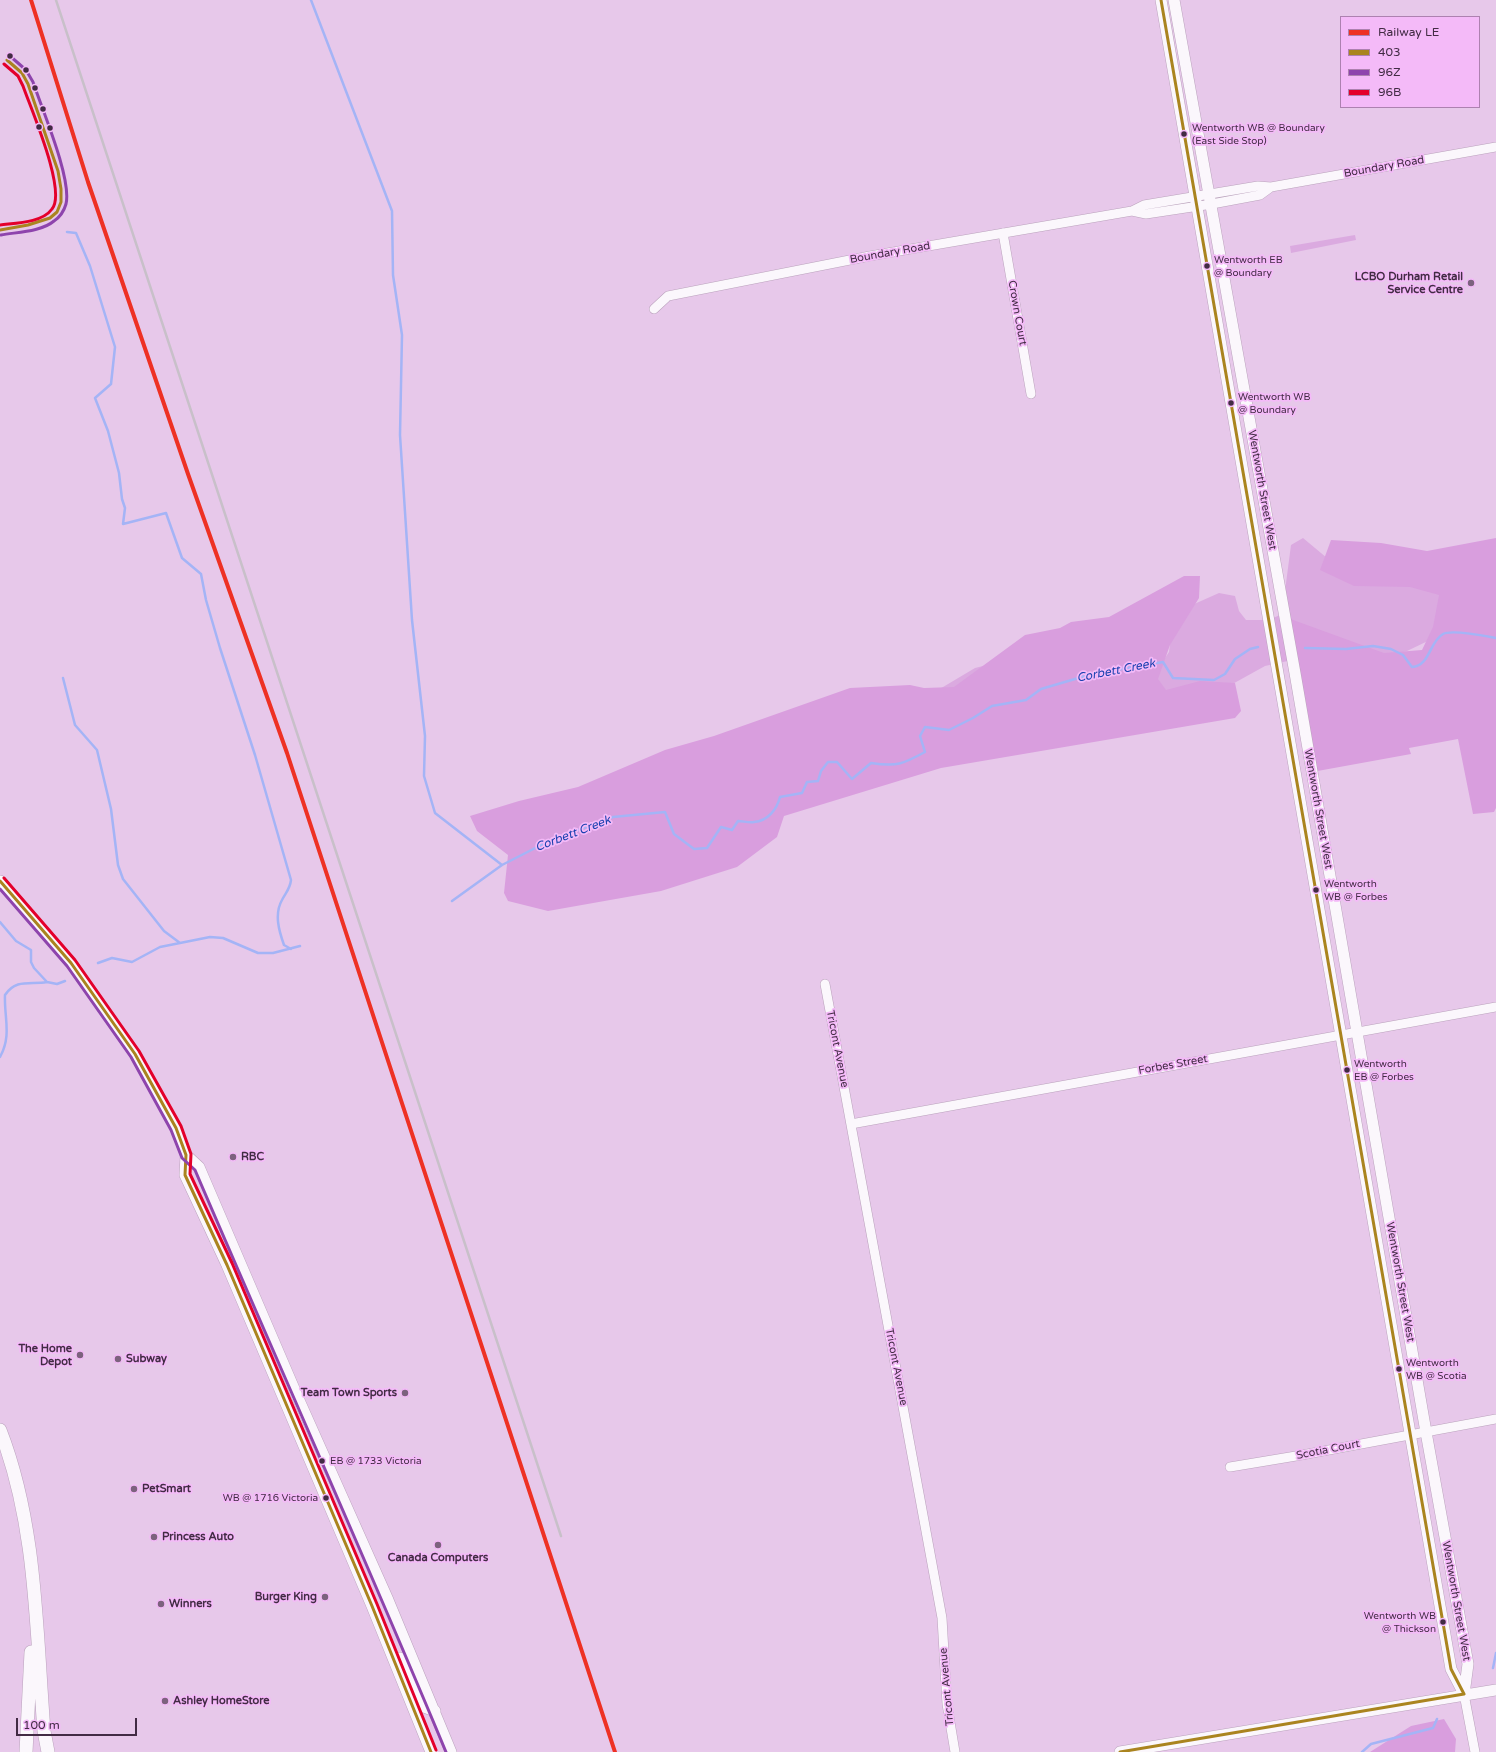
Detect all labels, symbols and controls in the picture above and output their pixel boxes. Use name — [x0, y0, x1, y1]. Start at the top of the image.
legend — [1340, 16, 1480, 108]
text: Railway LE — [1378, 25, 1439, 39]
text: 403 — [1378, 45, 1401, 59]
unlabelled marker — [5, 51, 15, 61]
unlabelled marker — [21, 65, 31, 75]
text: 96Z — [1378, 65, 1401, 79]
unlabelled marker — [30, 83, 40, 93]
text: 96B — [1378, 85, 1401, 99]
unlabelled marker — [38, 104, 48, 114]
unlabelled marker — [34, 122, 44, 132]
place label: Wentworth WB @ Boundary (East Side Stop) — [1192, 122, 1325, 146]
unlabelled marker — [45, 123, 55, 133]
marker: Wentworth WB @ Boundary (East Side Stop) — [1179, 129, 1189, 139]
street label: Boundary Road — [1343, 153, 1425, 181]
street label: Boundary Road — [849, 239, 931, 267]
place label: Wentworth EB @ Boundary — [1214, 254, 1283, 278]
marker: Wentworth EB @ Boundary — [1202, 261, 1212, 271]
place label: LCBO Durham Retail Service Centre — [1355, 270, 1463, 296]
marker: LCBO Durham Retail Service Centre — [1466, 278, 1476, 288]
street label: Crown Court — [1005, 279, 1029, 347]
place label: Wentworth WB @ Boundary — [1238, 391, 1310, 414]
marker: Wentworth WB @ Boundary — [1226, 398, 1236, 408]
street label: Wentworth Street West — [1245, 429, 1279, 551]
water label: Corbett Creek — [1076, 656, 1156, 686]
street label: Wentworth Street West — [1301, 748, 1335, 870]
water label: Corbett Creek — [533, 813, 613, 855]
place label: Wentworth WB @ Forbes — [1324, 878, 1388, 902]
marker: Wentworth WB @ Forbes — [1311, 885, 1321, 895]
street label: Tricont Avenue — [823, 1009, 851, 1089]
street label: Forbes Street — [1137, 1052, 1209, 1078]
place label: Wentworth EB @ Forbes — [1354, 1058, 1414, 1082]
marker: Wentworth EB @ Forbes — [1342, 1065, 1352, 1075]
place label: RBC — [241, 1150, 264, 1164]
marker: RBC — [228, 1152, 238, 1162]
street label: Wentworth Street West — [1383, 1221, 1417, 1343]
street label: Tricont Avenue — [882, 1327, 910, 1407]
place label: The Home Depot — [18, 1342, 72, 1368]
marker: The Home Depot — [75, 1350, 85, 1360]
place label: Subway — [126, 1352, 167, 1366]
marker: Subway — [113, 1354, 123, 1364]
place label: Wentworth WB @ Scotia — [1406, 1357, 1467, 1380]
marker: Wentworth WB @ Scotia — [1394, 1364, 1404, 1374]
place label: Team Town Sports — [301, 1386, 397, 1400]
marker: Team Town Sports — [400, 1388, 410, 1398]
street label: Scotia Court — [1295, 1437, 1361, 1463]
place label: EB @ 1733 Victoria — [330, 1455, 422, 1467]
marker: EB @ 1733 Victoria — [317, 1456, 327, 1466]
place label: PetSmart — [142, 1482, 191, 1496]
marker: PetSmart — [129, 1484, 139, 1494]
place label: WB @ 1716 Victoria — [223, 1492, 318, 1504]
marker: WB @ 1716 Victoria — [321, 1493, 331, 1503]
place label: Princess Auto — [162, 1530, 234, 1544]
marker: Princess Auto — [149, 1532, 159, 1542]
marker: Canada Computers — [433, 1540, 443, 1550]
street label: Wentworth Street West — [1439, 1540, 1473, 1662]
place label: Canada Computers — [388, 1551, 488, 1565]
place label: Burger King — [255, 1590, 317, 1604]
marker: Burger King — [320, 1592, 330, 1602]
place label: Winners — [169, 1597, 212, 1611]
marker: Winners — [156, 1599, 166, 1609]
place label: Wentworth WB @ Thickson — [1364, 1610, 1436, 1634]
marker: Wentworth WB @ Thickson — [1438, 1617, 1448, 1627]
street label: Tricont Avenue — [937, 1647, 957, 1727]
place label: Ashley HomeStore — [173, 1694, 270, 1708]
marker: Ashley HomeStore — [160, 1696, 170, 1706]
scale bar — [18, 1710, 139, 1736]
text: 100 m — [23, 1718, 60, 1732]

